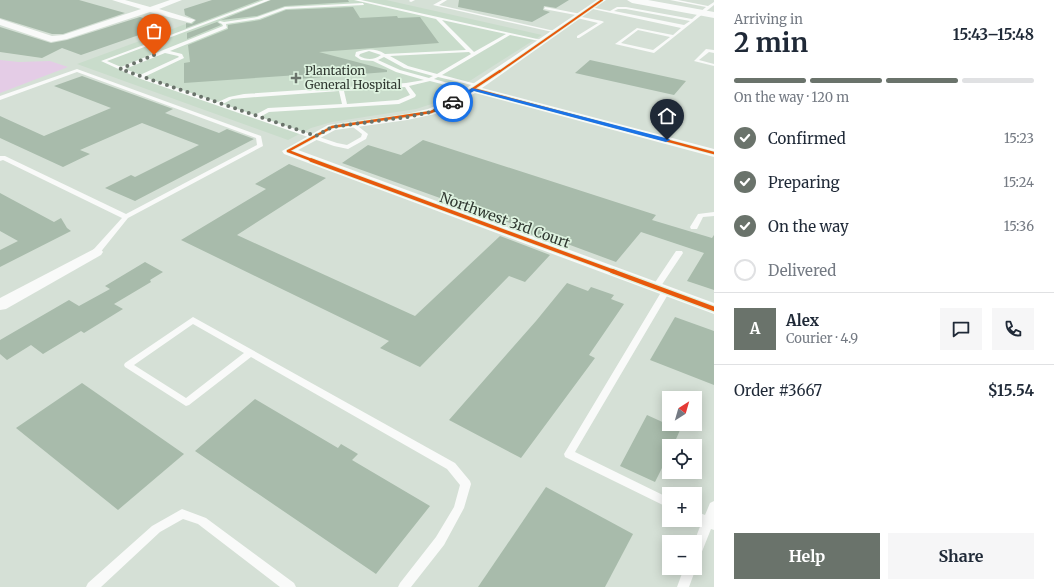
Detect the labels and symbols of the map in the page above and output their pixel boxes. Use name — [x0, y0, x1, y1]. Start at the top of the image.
pin — [137, 14, 171, 55]
place label: Plantation General Hospital — [305, 63, 401, 92]
marker: Plantation General Hospital — [290, 72, 302, 84]
courier — [433, 82, 473, 122]
pin — [650, 99, 684, 140]
street label: Northwest 3rd Court — [437, 188, 573, 252]
north arrow — [662, 391, 702, 431]

